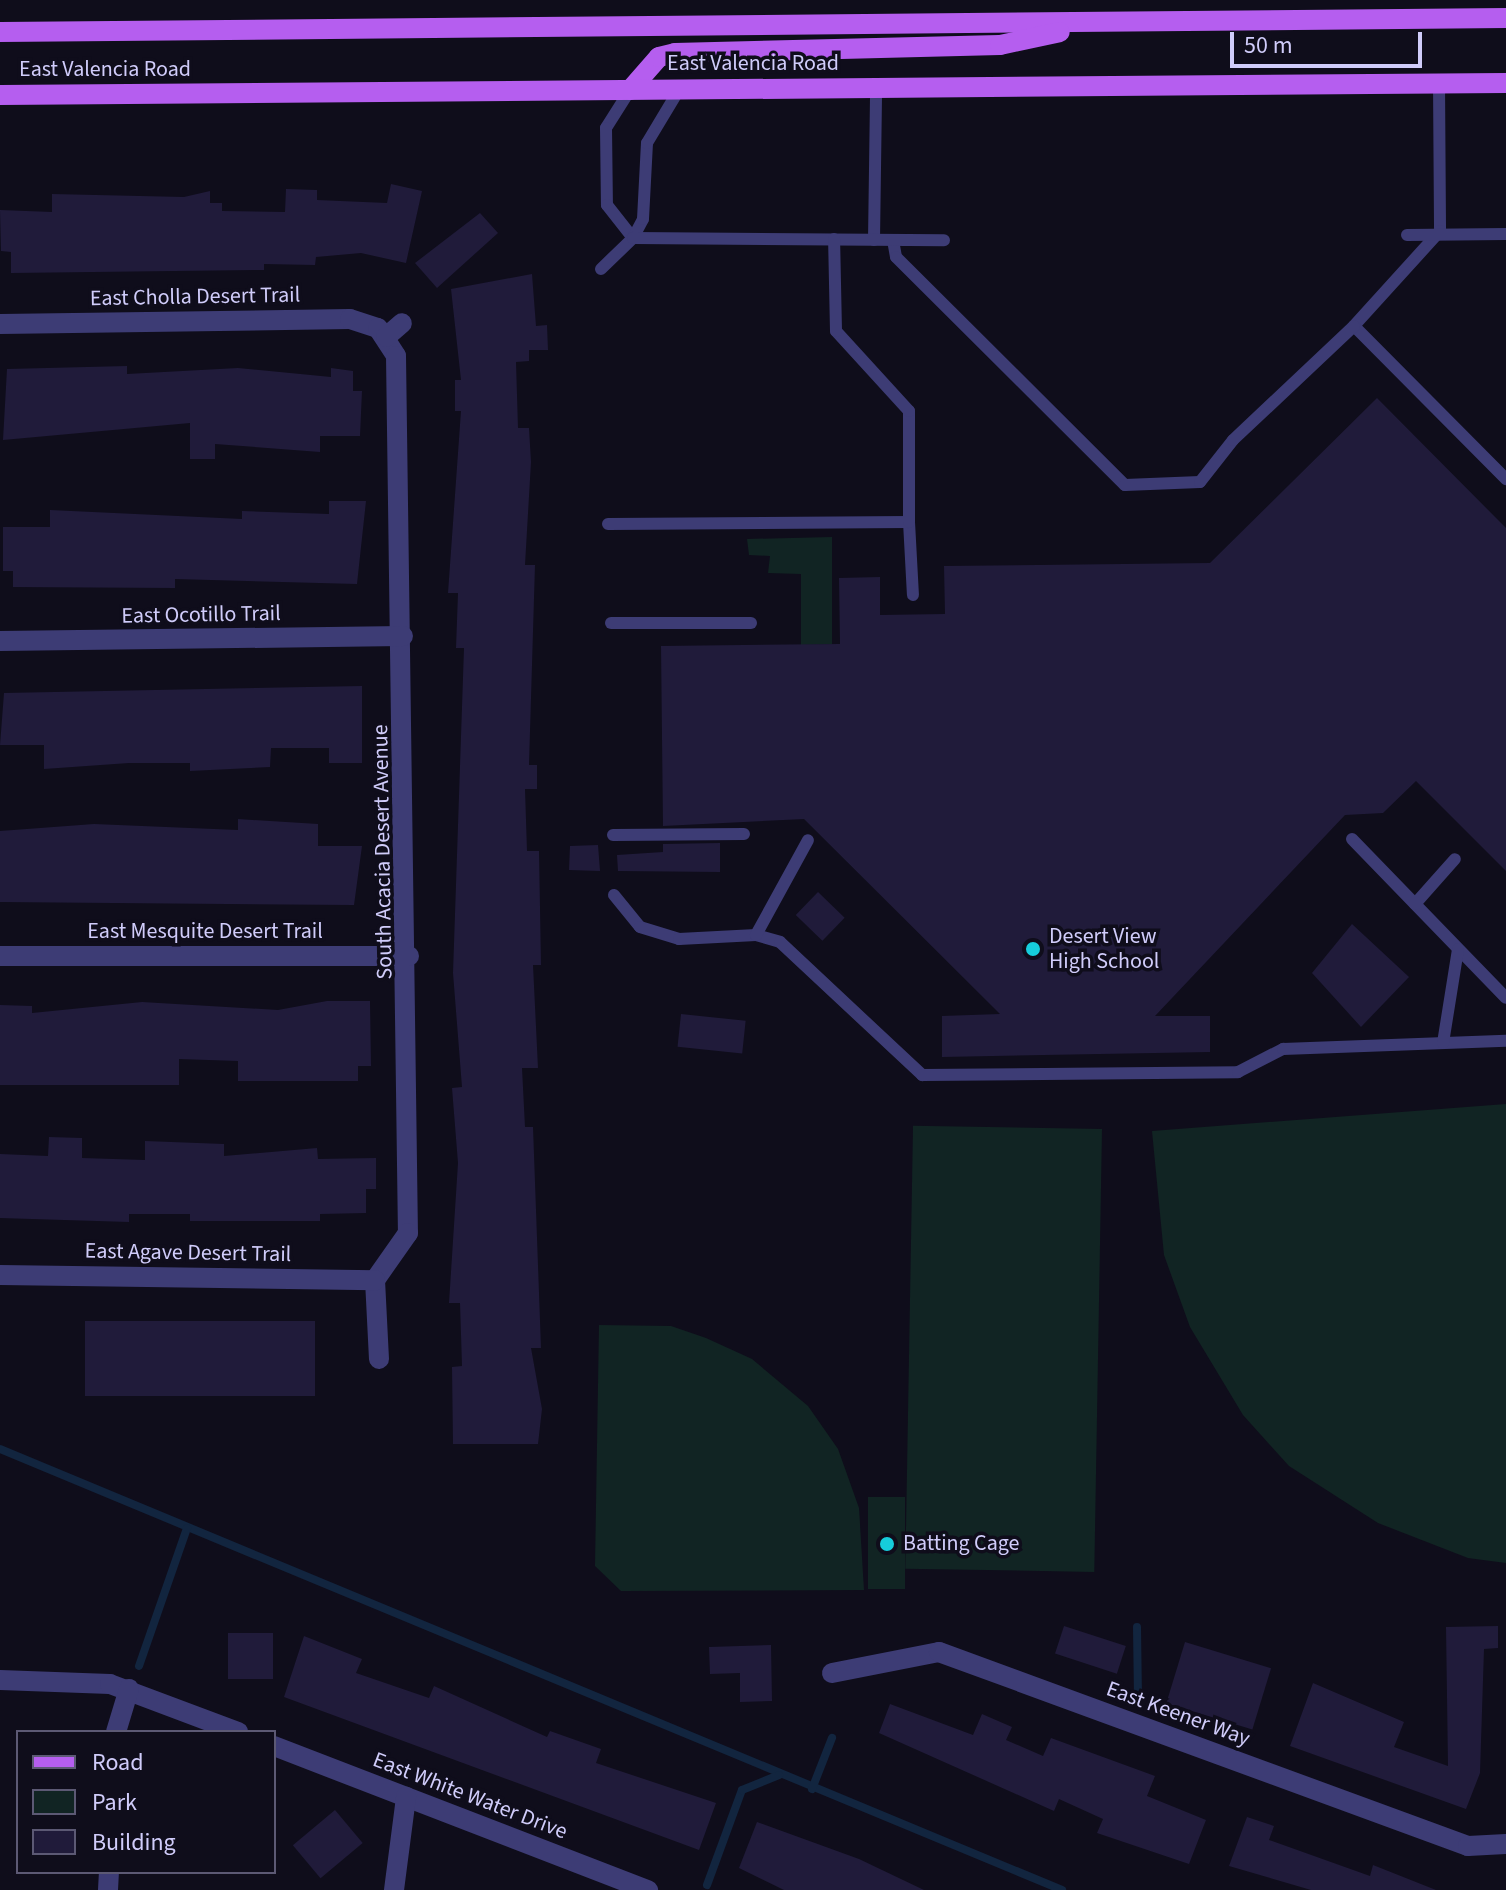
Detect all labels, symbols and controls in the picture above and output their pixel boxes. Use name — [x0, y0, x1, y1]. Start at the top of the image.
scale bar — [1234, 16, 1426, 66]
text: 50 m — [1244, 28, 1293, 63]
street label: East Valencia Road — [667, 51, 839, 77]
street label: East Valencia Road — [19, 57, 191, 83]
street label: East Cholla Desert Trail — [90, 282, 300, 312]
street label: East Ocotillo Trail — [121, 600, 281, 630]
street label: South Acacia Desert Avenue — [368, 724, 398, 980]
street label: East Mesquite Desert Trail — [87, 919, 323, 945]
place label: Desert View High School — [1049, 923, 1159, 974]
marker: Desert View High School — [1024, 940, 1042, 958]
street label: East Agave Desert Trail — [84, 1238, 292, 1268]
place label: Batting Cage — [903, 1531, 1019, 1557]
marker: Batting Cage — [878, 1535, 896, 1553]
street label: East Keener Way — [1103, 1676, 1253, 1752]
legend — [16, 1730, 276, 1874]
text: Road — [92, 1745, 144, 1780]
street label: East White Water Drive — [369, 1747, 571, 1845]
text: Park — [92, 1785, 137, 1820]
text: Building — [92, 1825, 176, 1860]

